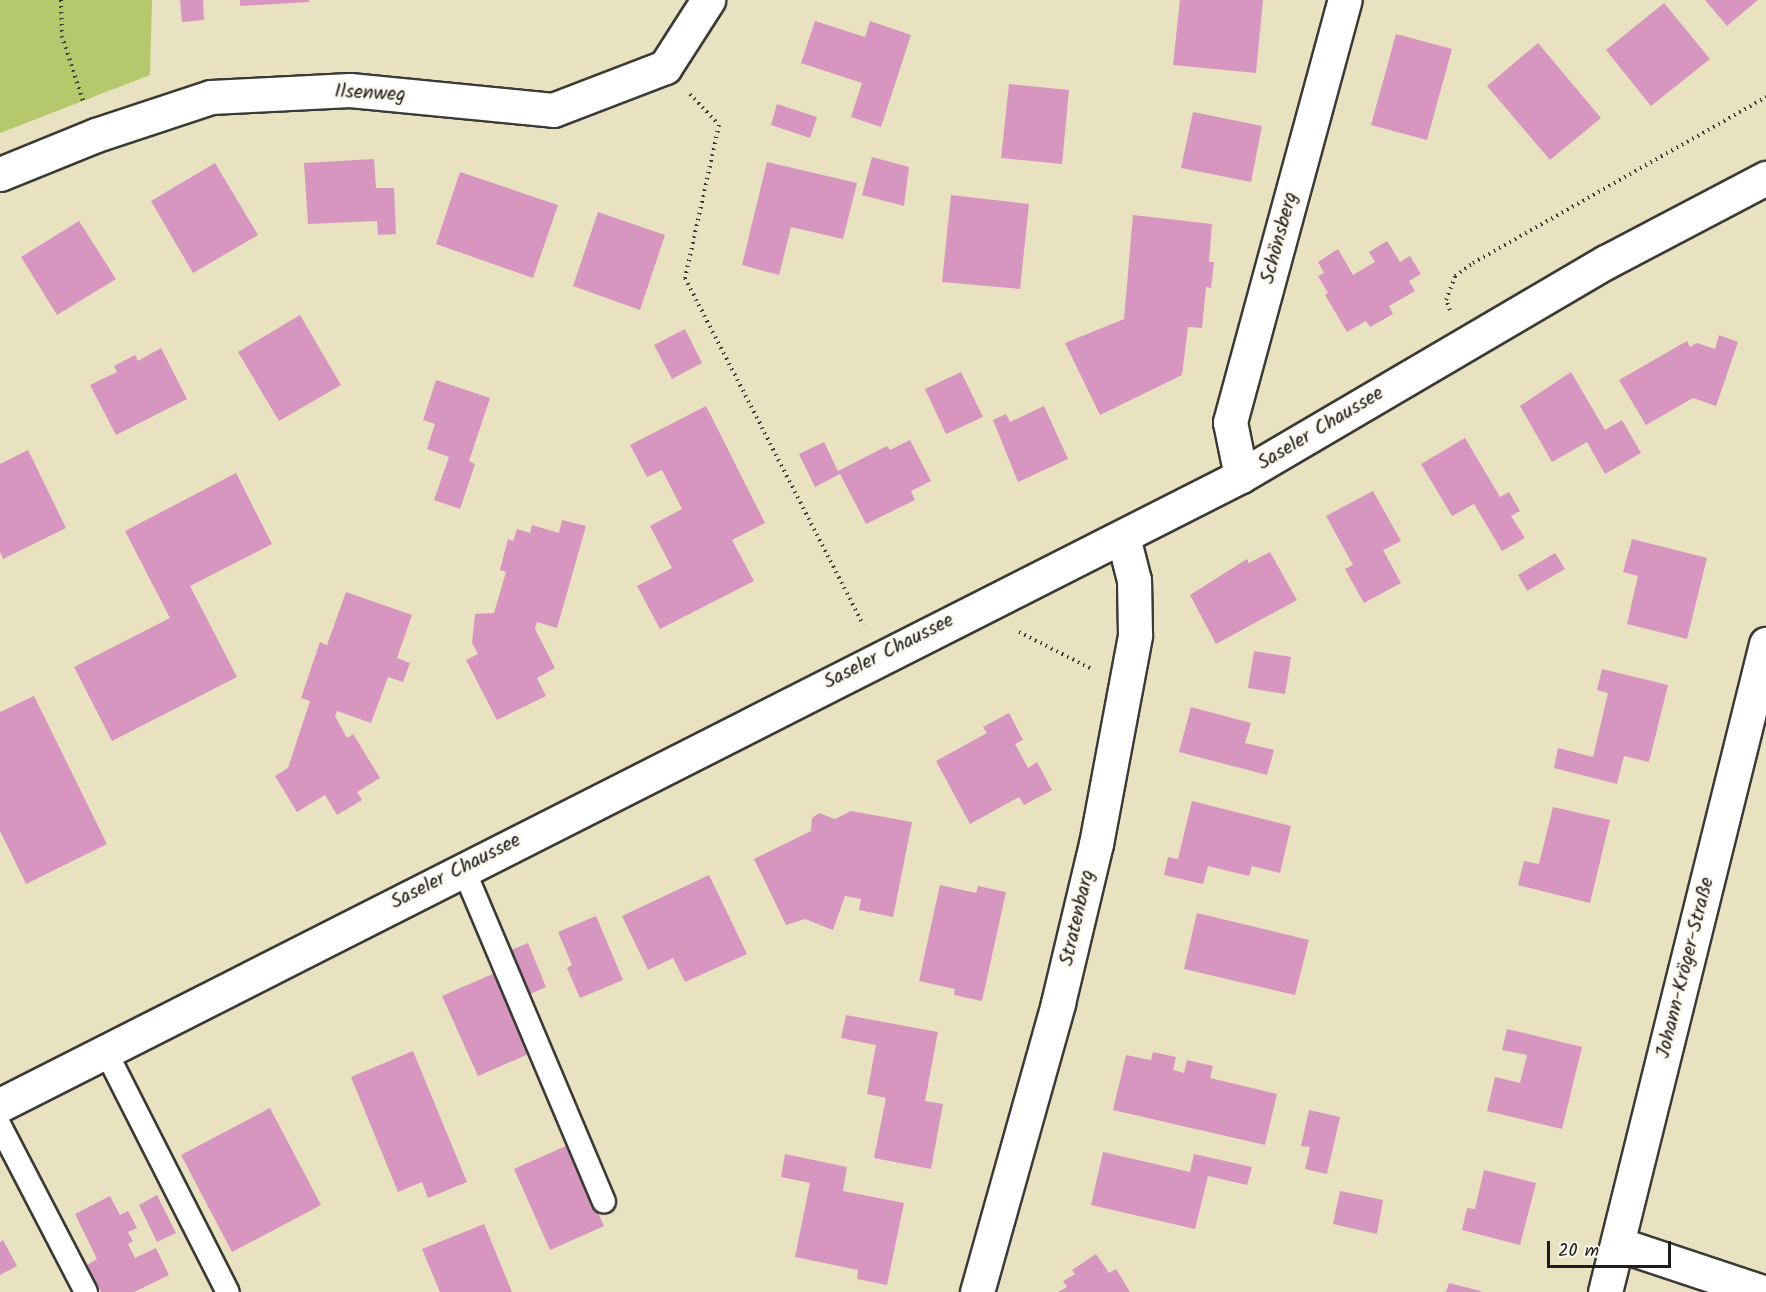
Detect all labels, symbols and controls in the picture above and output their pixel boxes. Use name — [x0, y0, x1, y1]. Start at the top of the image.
street label: Ilsenweg — [334, 80, 406, 108]
street label: Schönsberg — [1256, 189, 1304, 287]
street label: Saseler Chaussee — [1254, 382, 1388, 476]
street label: Saseler Chaussee — [820, 609, 958, 695]
street label: Saseler Chaussee — [387, 829, 525, 915]
street label: Stratenbarg — [1055, 868, 1101, 968]
street label: Johann-Kröger-Straße — [1652, 875, 1720, 1061]
scale bar — [1550, 1229, 1674, 1267]
text: 20 m — [1558, 1237, 1599, 1266]

